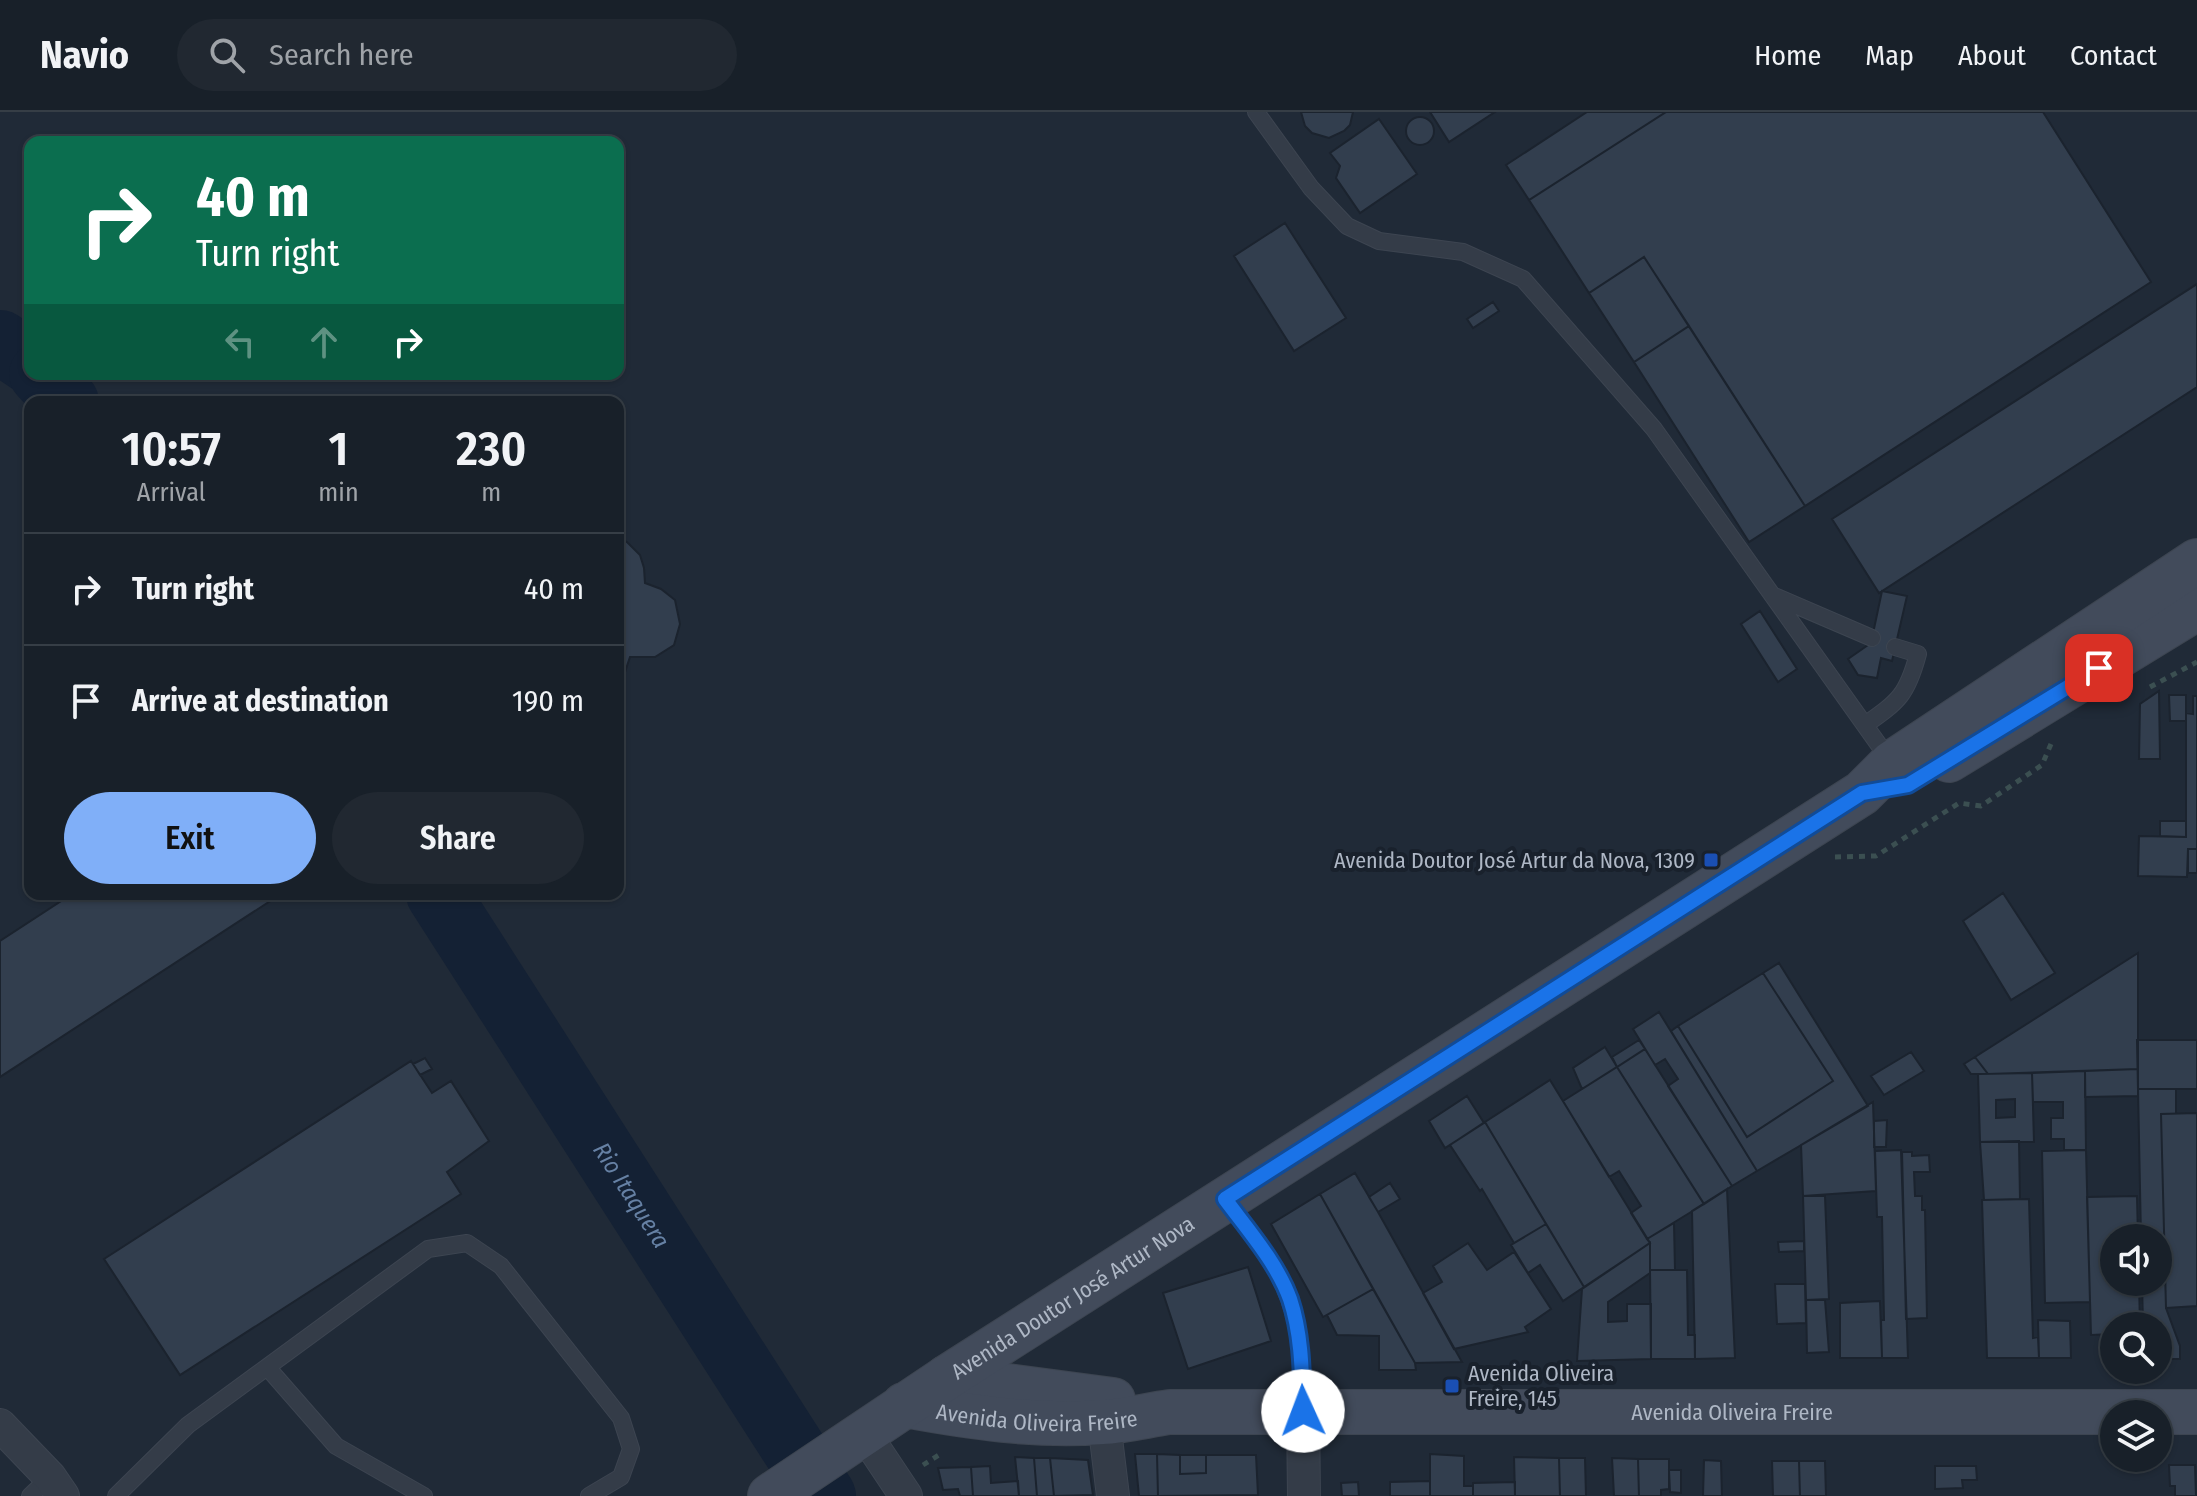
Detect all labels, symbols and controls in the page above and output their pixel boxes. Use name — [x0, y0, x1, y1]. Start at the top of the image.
search box — [177, 19, 737, 91]
text: Navio — [40, 32, 129, 78]
icon: search — [205, 33, 249, 77]
text: Search here — [269, 37, 414, 73]
text: Home — [1754, 39, 1821, 72]
text: Map — [1865, 39, 1914, 72]
text: About — [1958, 39, 2026, 72]
text: Contact — [2070, 39, 2157, 72]
text: 40 m — [196, 164, 310, 231]
icon: right — [64, 168, 168, 272]
text: Turn right — [196, 232, 339, 276]
icon: left — [218, 320, 262, 364]
icon: ahead — [302, 320, 346, 364]
icon: right — [386, 320, 430, 364]
text: 10:57 — [122, 420, 221, 478]
text: 1 — [328, 420, 348, 478]
text: 230 — [456, 420, 526, 478]
text: Arrival — [137, 477, 206, 508]
text: min — [318, 477, 359, 508]
text: m — [481, 477, 501, 508]
icon: right — [64, 567, 108, 611]
text: Turn right — [132, 571, 254, 607]
text: 40 m — [524, 571, 584, 607]
pin — [2065, 634, 2133, 702]
icon: arrive — [2077, 646, 2121, 690]
icon: arrive — [64, 679, 108, 723]
text: Arrive at destination — [132, 683, 389, 719]
text: 190 m — [512, 683, 584, 719]
button: Exit — [64, 792, 316, 884]
button: Share — [332, 792, 584, 884]
place label: Avenida Doutor José Artur da Nova, 1309 — [1334, 847, 1695, 874]
marker: Avenida Doutor José Artur da Nova, 1309 — [1702, 851, 1720, 869]
water label: Rio Itaquera — [587, 1137, 675, 1253]
street label: Avenida Doutor José Artur Nova — [946, 1210, 1199, 1385]
map controls — [2100, 1224, 2172, 1472]
button: sound — [2100, 1224, 2172, 1296]
button: search — [2100, 1312, 2172, 1384]
place label: Avenida Oliveira Freire, 145 — [1468, 1360, 1614, 1412]
position arrow — [1261, 1369, 1345, 1453]
marker: Avenida Oliveira Freire, 145 — [1443, 1377, 1461, 1395]
street label: Avenida Oliveira Freire — [934, 1397, 1139, 1437]
street label: Avenida Oliveira Freire — [1631, 1399, 1833, 1426]
button: layers — [2100, 1400, 2172, 1472]

